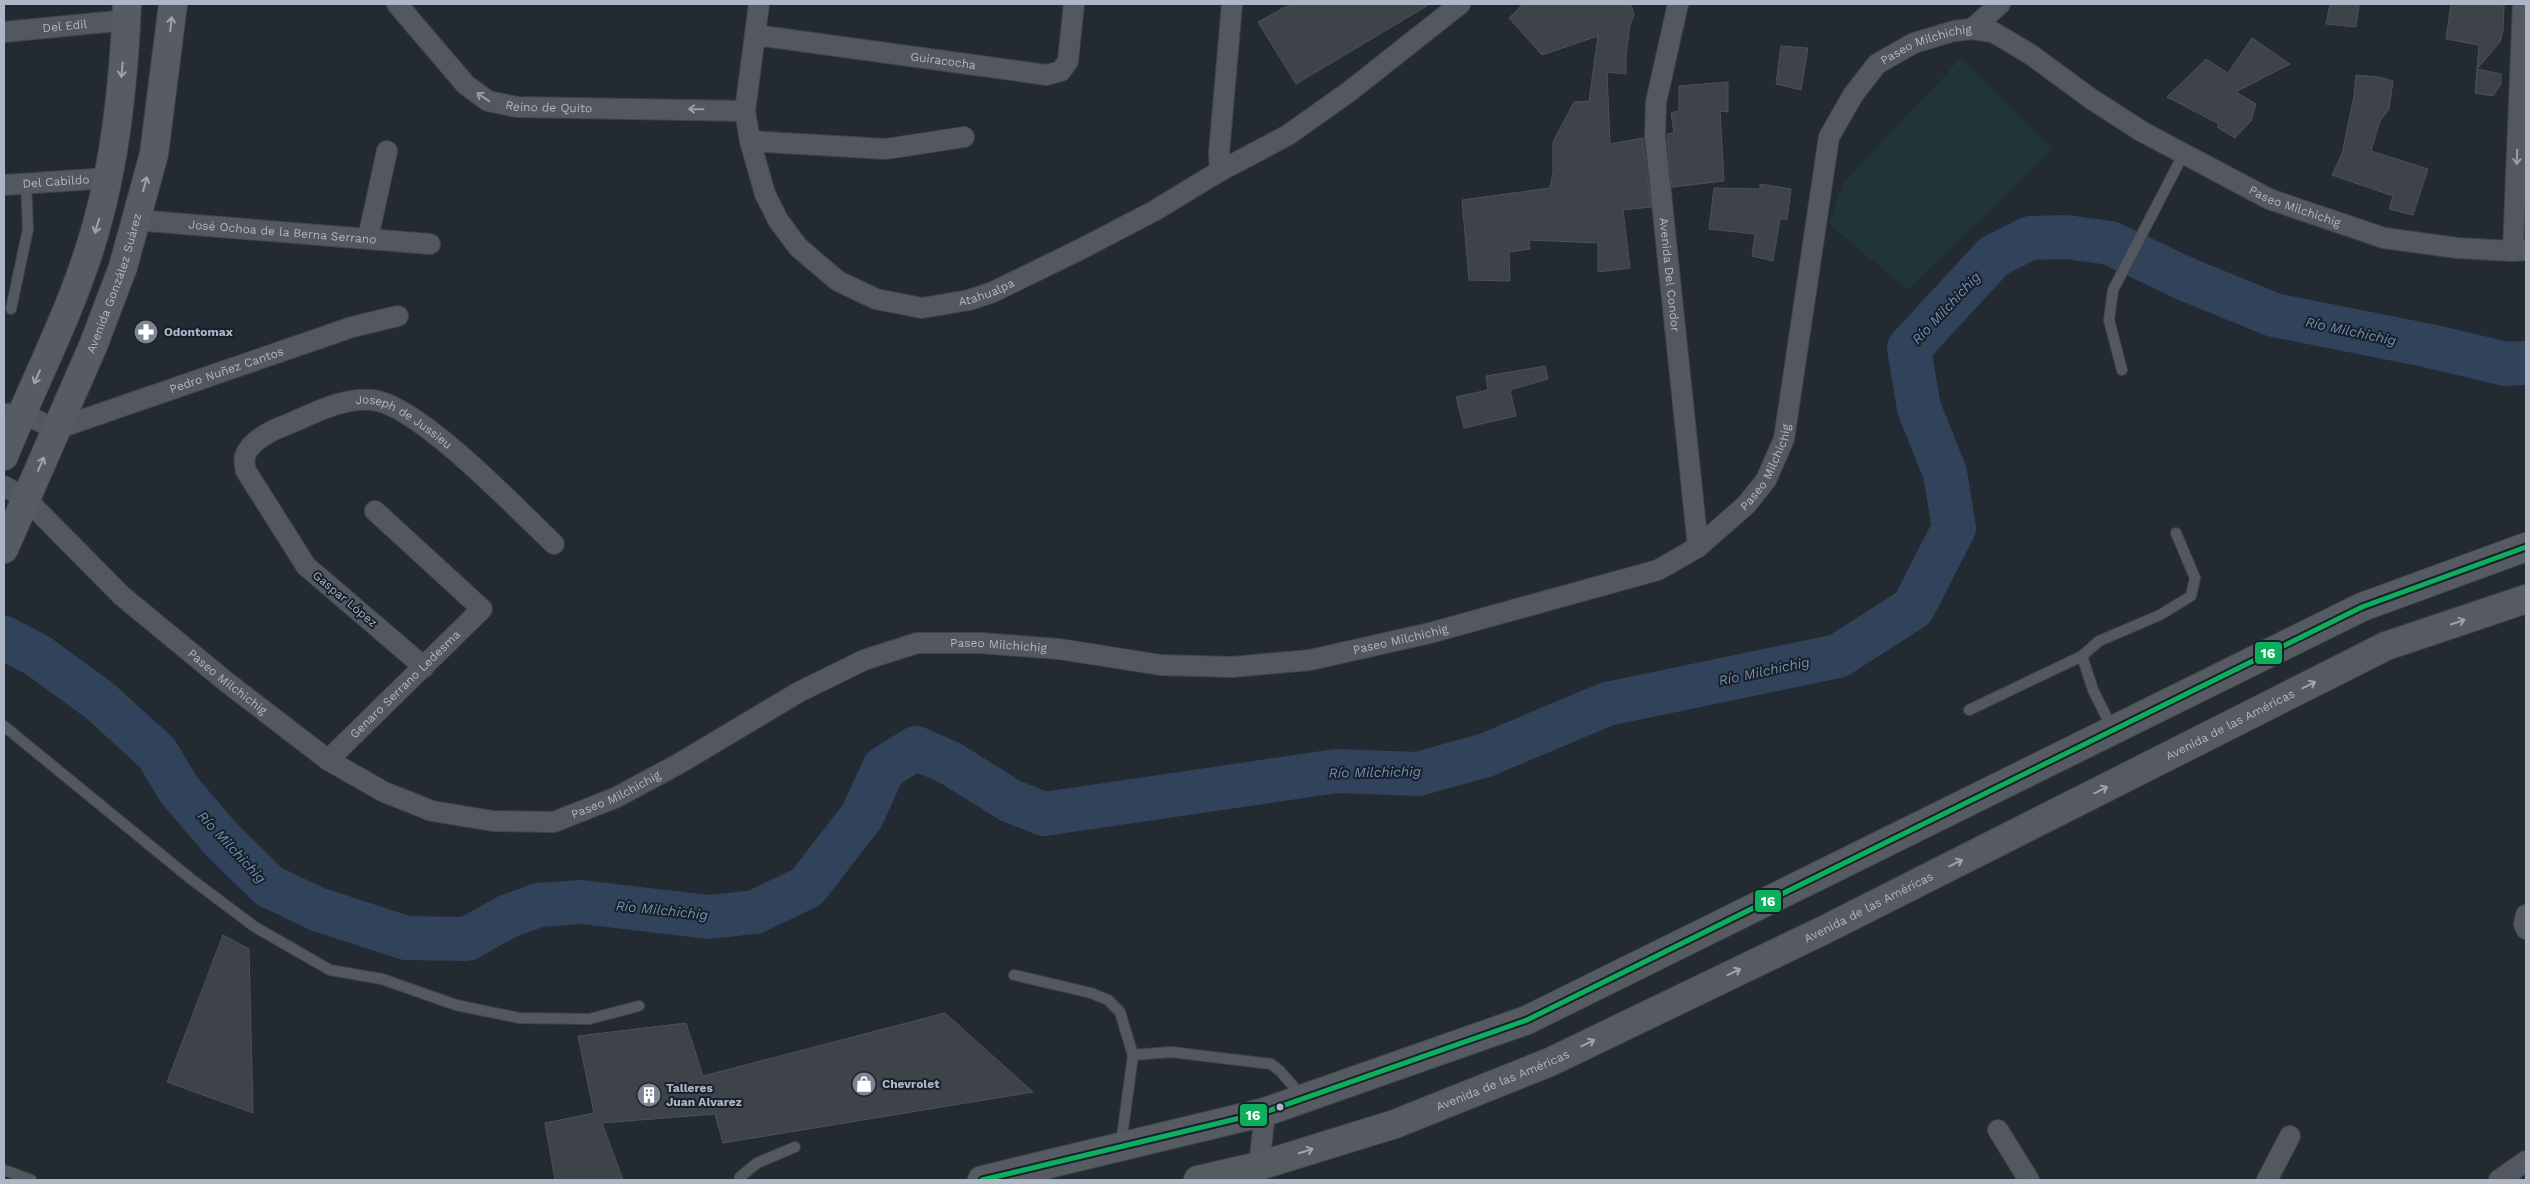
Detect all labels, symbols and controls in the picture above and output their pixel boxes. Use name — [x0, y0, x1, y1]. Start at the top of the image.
one-way arrow — [166, 16, 176, 32]
street label: Del Edil — [42, 17, 88, 35]
street label: Paseo Milchichig — [1878, 22, 1973, 68]
street label: Guiracocha — [910, 49, 977, 72]
one-way arrow — [117, 62, 127, 78]
one-way arrow — [476, 92, 490, 102]
street label: Reino de Quito — [504, 98, 592, 115]
one-way arrow — [688, 105, 704, 114]
one-way arrow — [2512, 149, 2521, 165]
street label: Del Cabildo — [22, 172, 90, 191]
one-way arrow — [141, 176, 151, 192]
street label: Paseo Milchichig — [2247, 183, 2343, 230]
street label: Avenida González Suárez — [84, 212, 144, 355]
one-way arrow — [91, 217, 101, 233]
street label: José Ochoa de la Berna Serrano — [188, 217, 377, 247]
street label: Avenida Del Condor — [1657, 217, 1682, 333]
water label: Río Milchichig — [1909, 268, 1984, 347]
street label: Atahualpa — [957, 276, 1017, 309]
water label: Río Milchichig — [2304, 314, 2398, 349]
pharmacy icon: Odontomax — [133, 319, 159, 345]
place label: Odontomax — [164, 325, 233, 339]
street label: Pedro Nuñez Cantos — [168, 344, 285, 396]
one-way arrow — [32, 369, 42, 384]
street label: Joseph de Jussieu — [355, 393, 455, 452]
street label: Paseo Milchichig — [1737, 423, 1793, 514]
one-way arrow — [36, 457, 46, 472]
street label: Gaspar López — [310, 568, 380, 630]
one-way arrow — [2450, 617, 2466, 626]
street label: Paseo Milchichig — [1352, 621, 1450, 657]
street label: Genaro Serrano Ledesma — [347, 627, 463, 741]
street label: Paseo Milchichig — [950, 636, 1048, 655]
line badge: 16 — [2254, 641, 2283, 665]
text: 16 — [2261, 645, 2276, 661]
street label: Paseo Milchichig — [185, 646, 270, 718]
water label: Río Milchichig — [1717, 653, 1811, 688]
one-way arrow — [2301, 680, 2316, 689]
street label: Avenida de las Américas — [2163, 686, 2297, 763]
water label: Río Milchichig — [1329, 763, 1422, 781]
street label: Paseo Milchichig — [569, 768, 663, 821]
one-way arrow — [2094, 785, 2109, 795]
water label: Río Milchichig — [195, 808, 270, 887]
one-way arrow — [1948, 858, 1963, 867]
street label: Avenida de las Américas — [1802, 869, 1935, 946]
line badge: 16 — [1754, 889, 1782, 913]
text: 16 — [1761, 893, 1776, 909]
water label: Río Milchichig — [615, 897, 709, 923]
one-way arrow — [1726, 967, 1741, 976]
one-way arrow — [1580, 1038, 1595, 1048]
street label: Avenida de las Américas — [1434, 1047, 1572, 1114]
shop icon: Chevrolet — [851, 1071, 877, 1097]
place label: Chevrolet — [882, 1077, 940, 1091]
place label: Talleres Juan Alvarez — [666, 1081, 742, 1109]
building icon: Talleres Juan Alvarez — [636, 1082, 662, 1108]
unlabelled marker — [1275, 1102, 1285, 1112]
line badge: 16 — [1239, 1103, 1268, 1127]
text: 16 — [1246, 1107, 1261, 1123]
one-way arrow — [1297, 1146, 1313, 1156]

